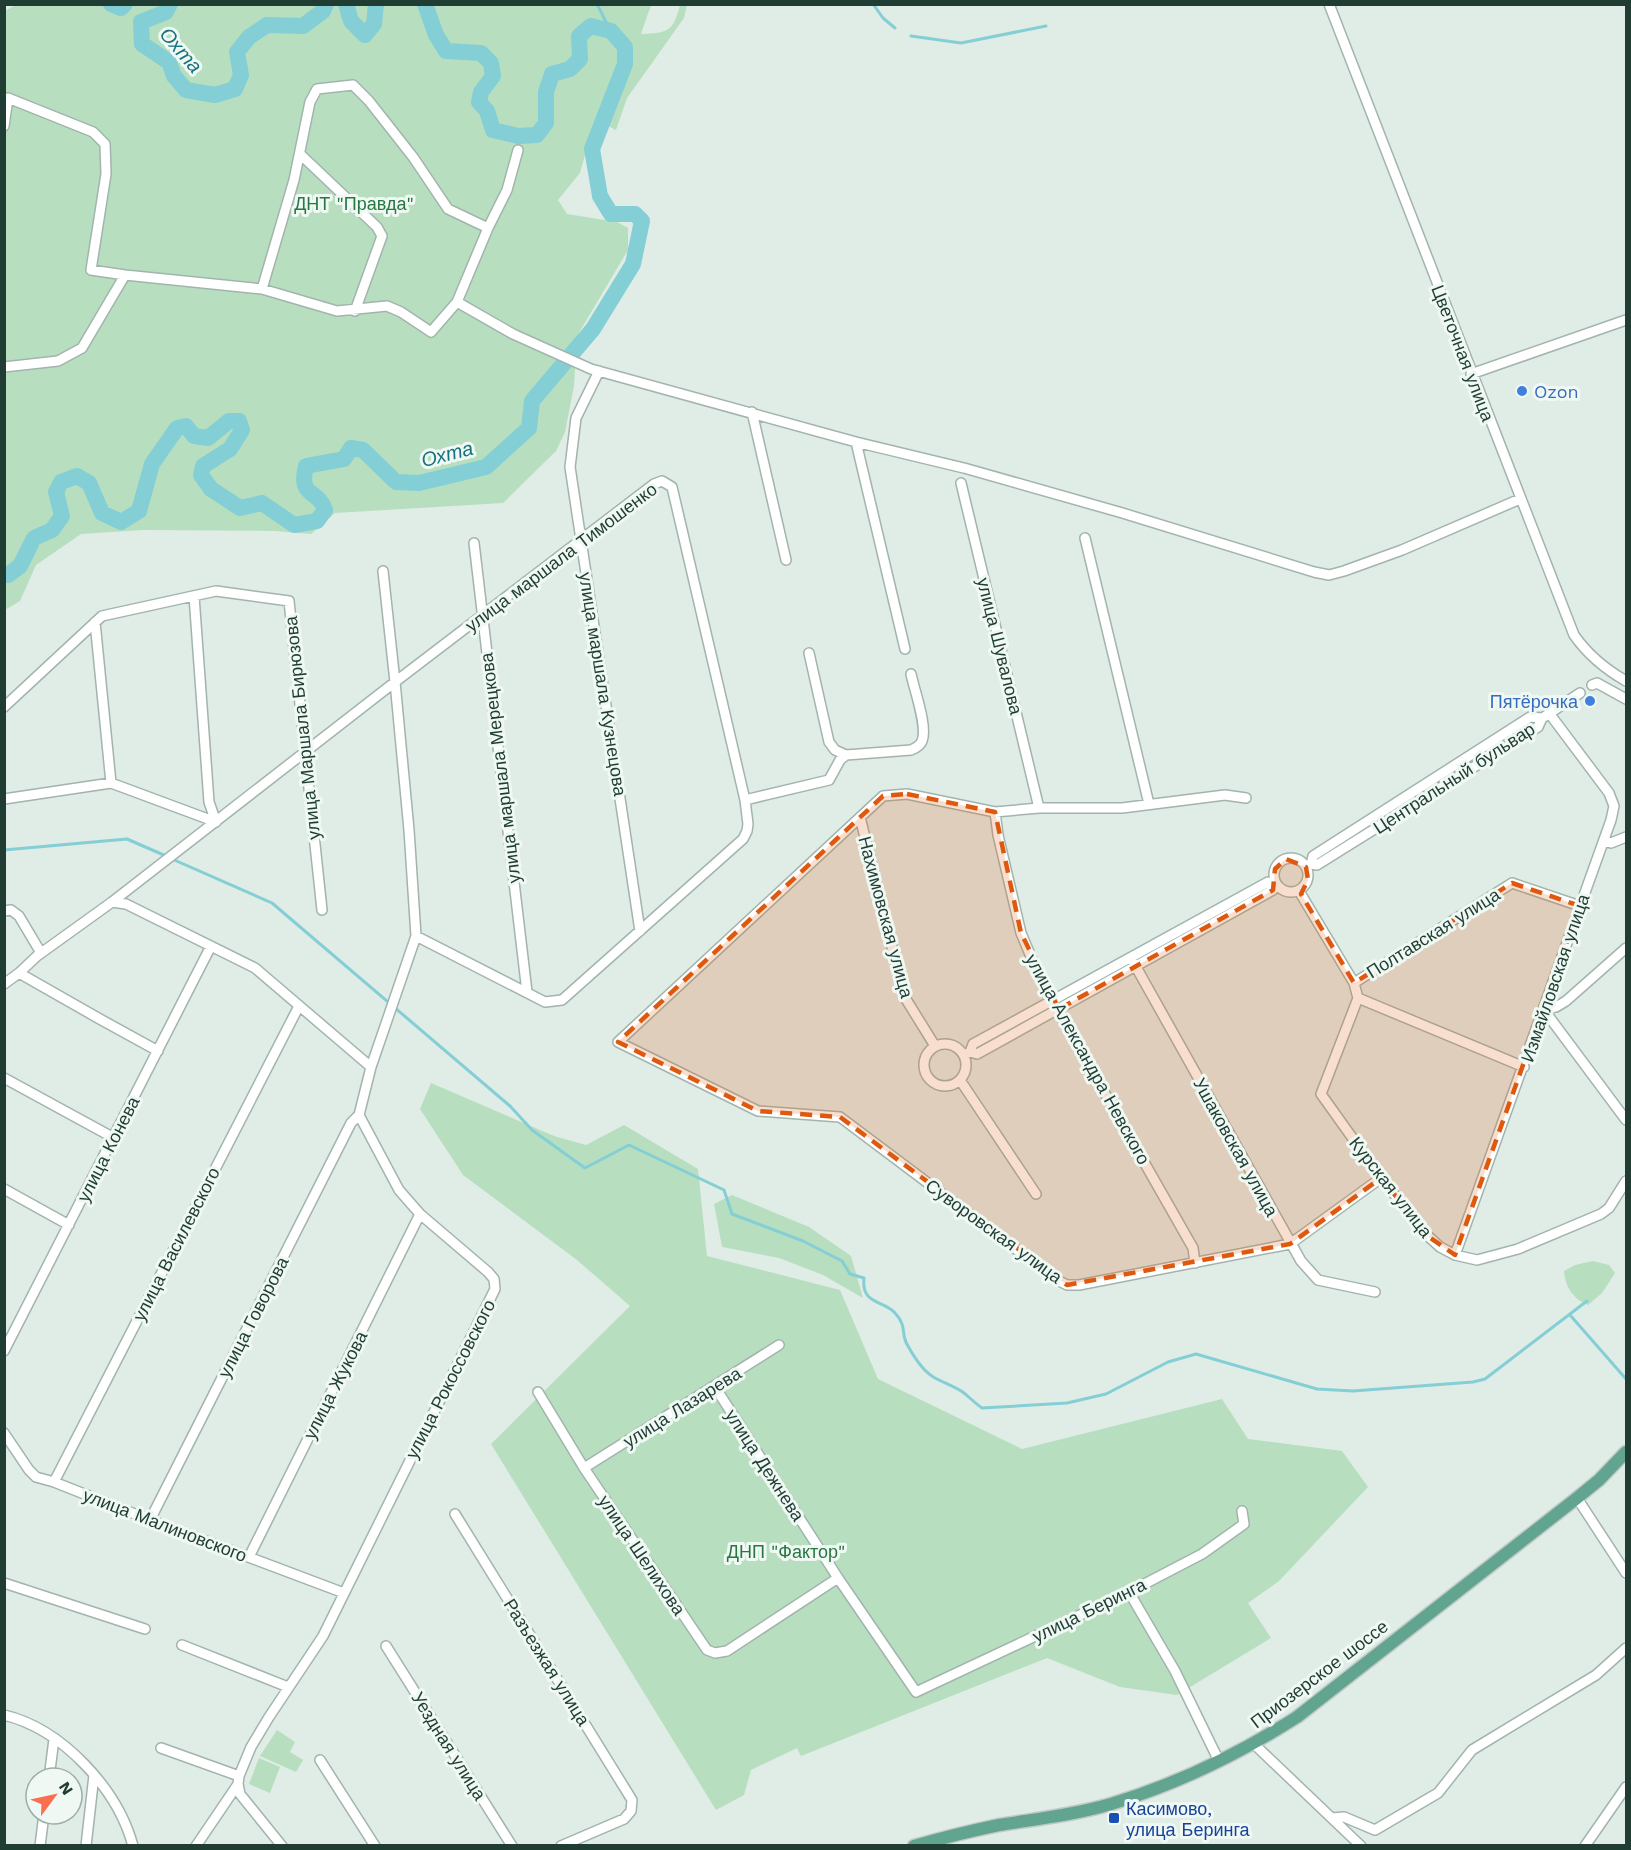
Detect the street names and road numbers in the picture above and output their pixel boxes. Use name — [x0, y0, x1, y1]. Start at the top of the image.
street label: Цветочная улица — [1427, 282, 1499, 425]
street label: улица маршала Тимошенко — [461, 478, 661, 636]
street label: улица маршала Кузнецова — [575, 571, 631, 798]
street label: улица Шувалова — [973, 575, 1027, 718]
street label: улица Маршала Бирюзова — [280, 614, 324, 841]
street label: улица маршала Мерецкова — [475, 651, 525, 884]
street label: Центральный бульвар — [1369, 718, 1539, 838]
street label: Нахимовская улица — [854, 834, 918, 1001]
street label: Полтавская улица — [1363, 883, 1504, 982]
street label: Измайловская улица — [1516, 890, 1594, 1065]
street label: улица Александра Невского — [1021, 950, 1155, 1168]
street label: Ушаковская улица — [1189, 1074, 1283, 1221]
street label: улица Конева — [72, 1092, 144, 1205]
street label: Курская улица — [1345, 1132, 1437, 1242]
street label: улица Василевского — [128, 1164, 224, 1324]
street label: Суворовская улица — [922, 1174, 1067, 1288]
street label: улица Говорова — [213, 1252, 293, 1381]
street label: улица Рокоссовского — [401, 1296, 499, 1462]
street label: улица Жукова — [299, 1327, 372, 1443]
street label: улица Лазарева — [619, 1362, 746, 1452]
street label: улица Дежнева — [721, 1405, 809, 1526]
street label: улица Малиновского — [80, 1484, 250, 1566]
street label: улица Шелихова — [594, 1491, 690, 1620]
street label: улица Беринга — [1029, 1573, 1150, 1647]
street label: Разъезжая улица — [500, 1595, 595, 1730]
street label: Приозерское шоссе — [1246, 1615, 1392, 1733]
street label: Уездная улица — [407, 1688, 491, 1805]

